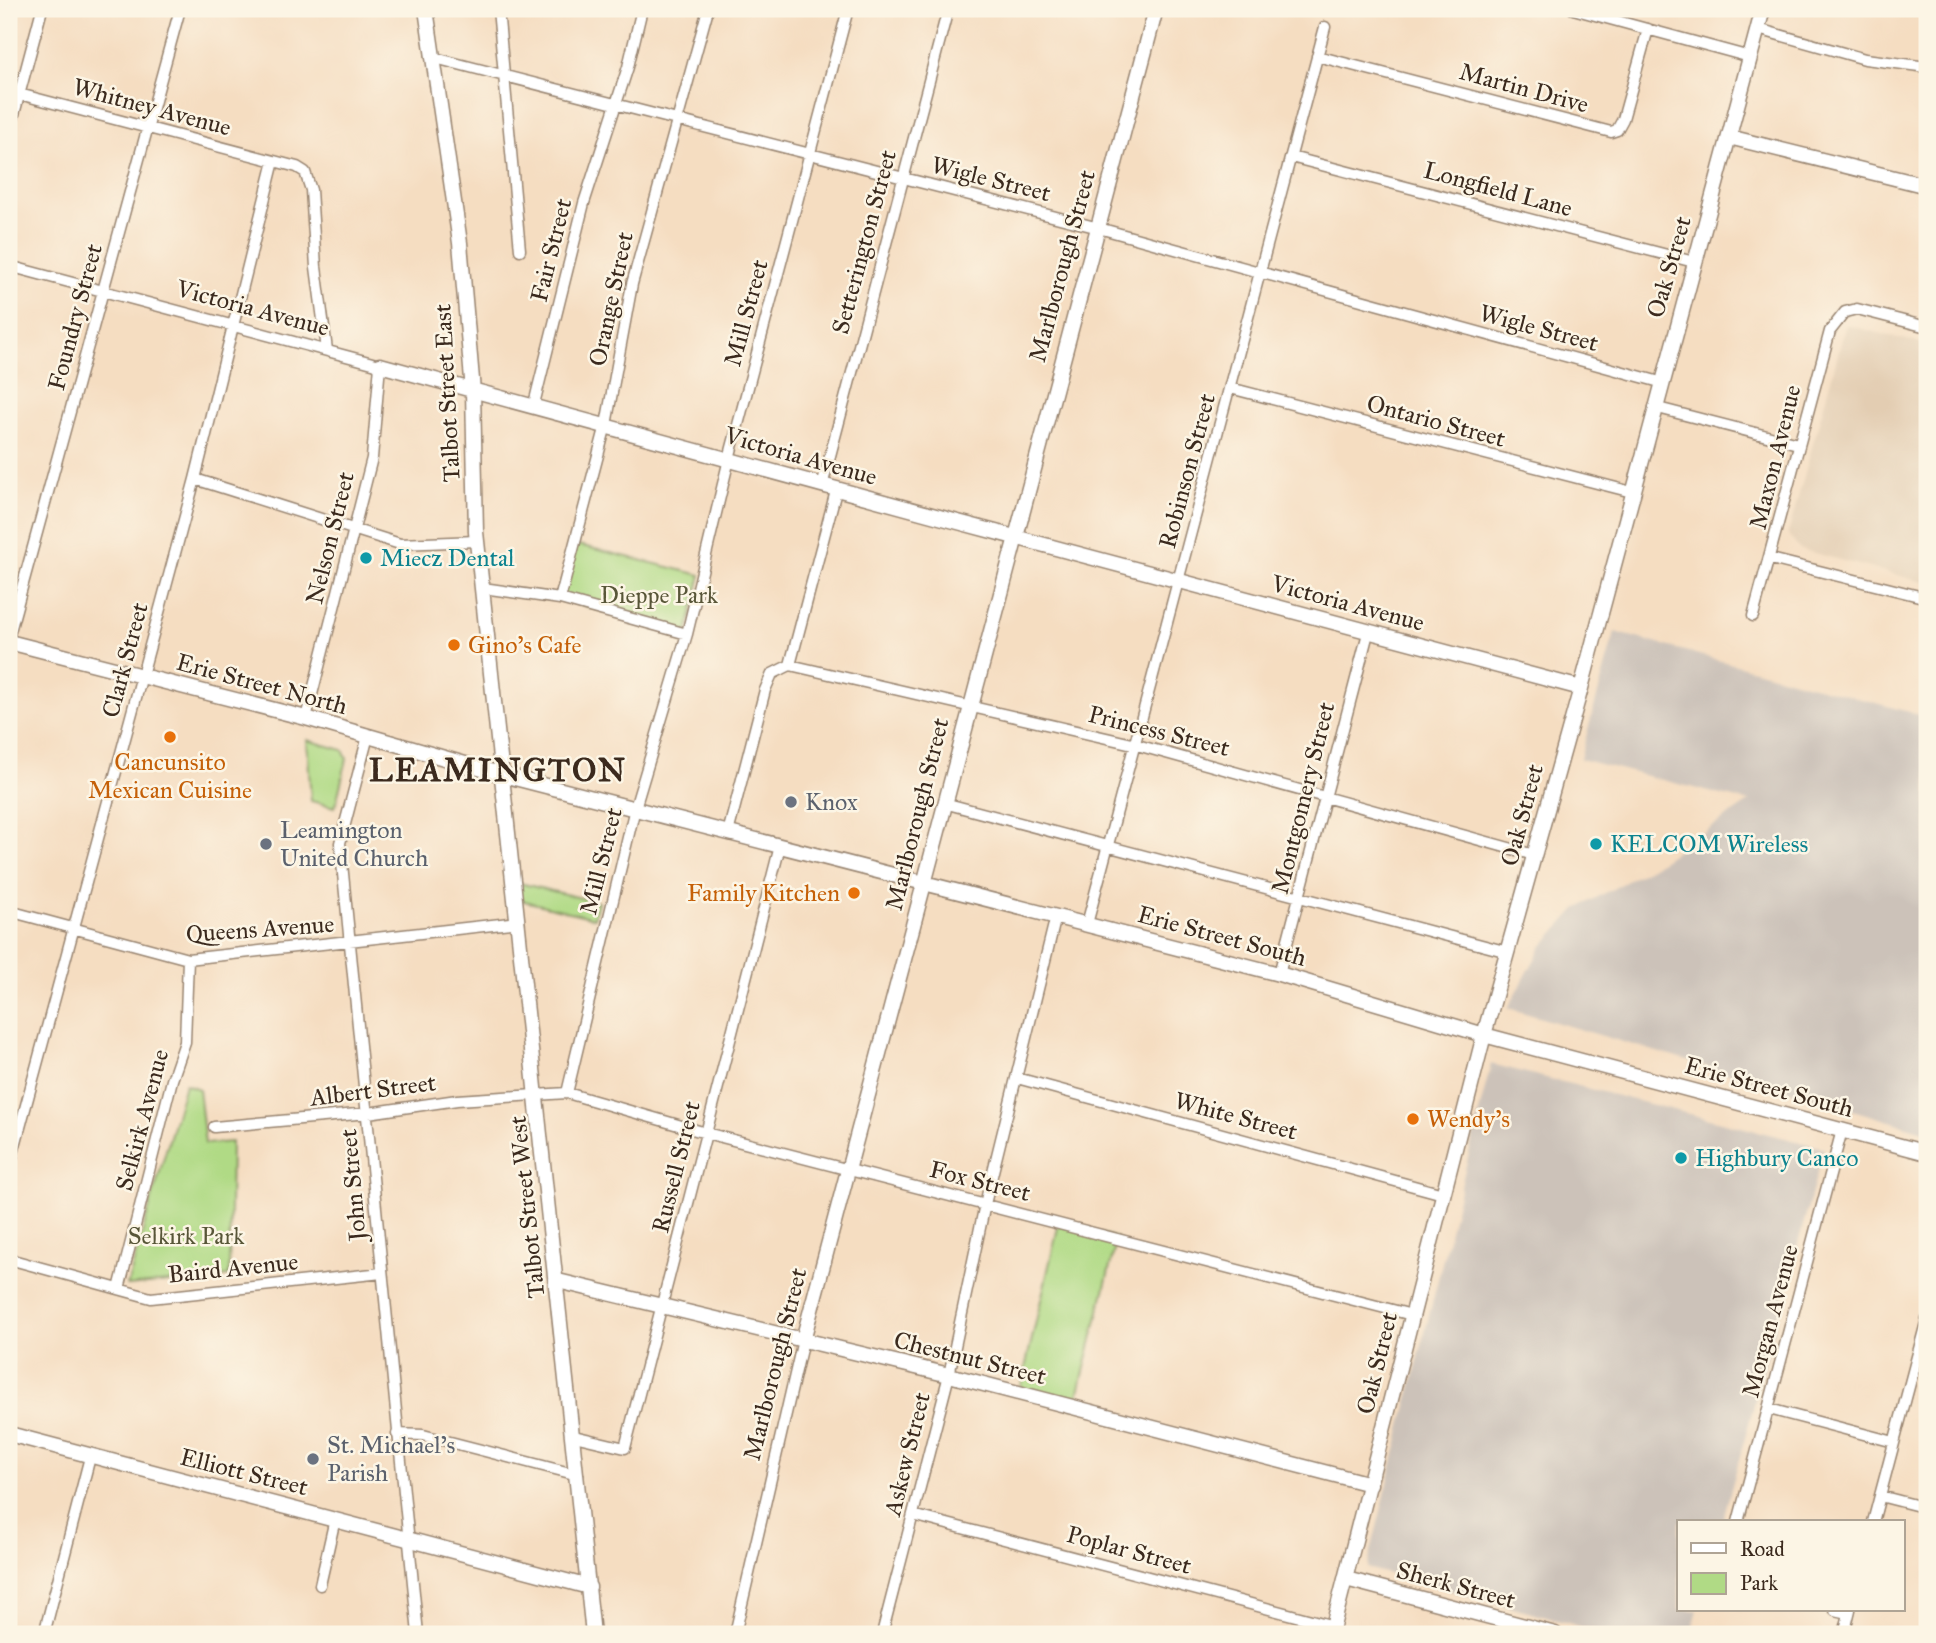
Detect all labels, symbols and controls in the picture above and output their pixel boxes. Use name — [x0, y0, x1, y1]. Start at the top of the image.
street label: Martin Drive — [1456, 56, 1592, 120]
street label: Whitney Avenue — [70, 71, 234, 143]
street label: Setterington Street — [825, 146, 903, 337]
street label: Wigle Street — [928, 150, 1054, 208]
street label: Longfield Lane — [1420, 155, 1576, 223]
street label: Marlborough Street — [1022, 166, 1102, 365]
street label: Fair Street — [524, 195, 578, 305]
street label: Oak Street — [1640, 212, 1698, 321]
street label: Orange Street — [582, 229, 640, 369]
street label: Foundry Street — [41, 240, 109, 393]
street label: Mill Street — [717, 256, 775, 370]
street label: Victoria Avenue — [172, 273, 333, 343]
street label: Wigle Street — [1476, 298, 1602, 358]
street label: Talbot Street East — [427, 303, 467, 483]
street label: Maxon Avenue — [1743, 382, 1807, 532]
street label: Ontario Street — [1363, 388, 1509, 454]
street label: Robinson Street — [1152, 390, 1222, 552]
street label: Victoria Avenue — [720, 420, 881, 492]
street label: Nelson Street — [299, 468, 361, 607]
place label: Miecz Dental — [380, 543, 515, 573]
marker: Miecz Dental — [358, 550, 374, 566]
street label: Victoria Avenue — [1267, 568, 1428, 638]
park label: Dieppe Park — [600, 580, 719, 610]
street label: Clark Street — [95, 599, 155, 721]
place label: Gino's Cafe — [468, 630, 581, 660]
marker: Gino's Cafe — [446, 637, 462, 653]
street label: Erie Street North — [173, 647, 351, 721]
street label: Montgomery Street — [1265, 698, 1341, 897]
street label: Princess Street — [1085, 699, 1233, 763]
street label: Marlborough Street — [879, 714, 956, 913]
marker: Cancunsito Mexican Cuisine — [162, 729, 178, 745]
place label: Cancunsito Mexican Cuisine — [88, 747, 252, 805]
district label: LEAMINGTON — [369, 751, 627, 790]
street label: Oak Street — [1494, 760, 1550, 869]
place label: Knox — [805, 787, 858, 817]
marker: Knox — [783, 794, 799, 810]
street label: Mill Street — [573, 804, 629, 918]
place label: Leamington United Church — [280, 815, 428, 873]
place label: KELCOM Wireless — [1610, 829, 1808, 859]
marker: Leamington United Church — [258, 836, 274, 852]
marker: KELCOM Wireless — [1588, 836, 1604, 852]
place label: Family Kitchen — [687, 878, 840, 908]
marker: Family Kitchen — [846, 885, 862, 901]
street label: Erie Street South — [1134, 899, 1310, 973]
street label: Queens Avenue — [185, 909, 335, 949]
street label: Selkirk Avenue — [109, 1046, 175, 1194]
street label: Erie Street South — [1681, 1050, 1857, 1124]
street label: Albert Street — [307, 1067, 438, 1113]
street label: White Street — [1171, 1085, 1301, 1147]
street label: Russell Street — [645, 1098, 707, 1236]
place label: Wendy's — [1427, 1104, 1510, 1134]
marker: Wendy's — [1405, 1111, 1421, 1127]
street label: Talbot Street West — [502, 1114, 551, 1300]
street label: John Street — [333, 1127, 373, 1245]
place label: Highbury Canco — [1695, 1143, 1858, 1173]
marker: Highbury Canco — [1673, 1150, 1689, 1166]
street label: Fox Street — [927, 1154, 1034, 1208]
park label: Selkirk Park — [128, 1221, 245, 1251]
street label: Morgan Avenue — [1735, 1241, 1805, 1401]
street label: Baird Avenue — [166, 1246, 300, 1290]
street label: Marlborough Street — [737, 1264, 814, 1463]
street label: Oak Street — [1350, 1308, 1404, 1417]
street label: Chestnut Street — [891, 1325, 1050, 1392]
street label: Askew Street — [877, 1389, 937, 1520]
place label: St. Michael's Parish — [327, 1430, 455, 1488]
street label: Elliott Street — [177, 1442, 312, 1502]
marker: St. Michael's Parish — [305, 1451, 321, 1467]
street label: Poplar Street — [1063, 1519, 1195, 1581]
legend — [1677, 1520, 1904, 1612]
text: Road — [1740, 1536, 1785, 1562]
street label: Sherk Street — [1393, 1555, 1519, 1615]
text: Park — [1740, 1570, 1778, 1596]

